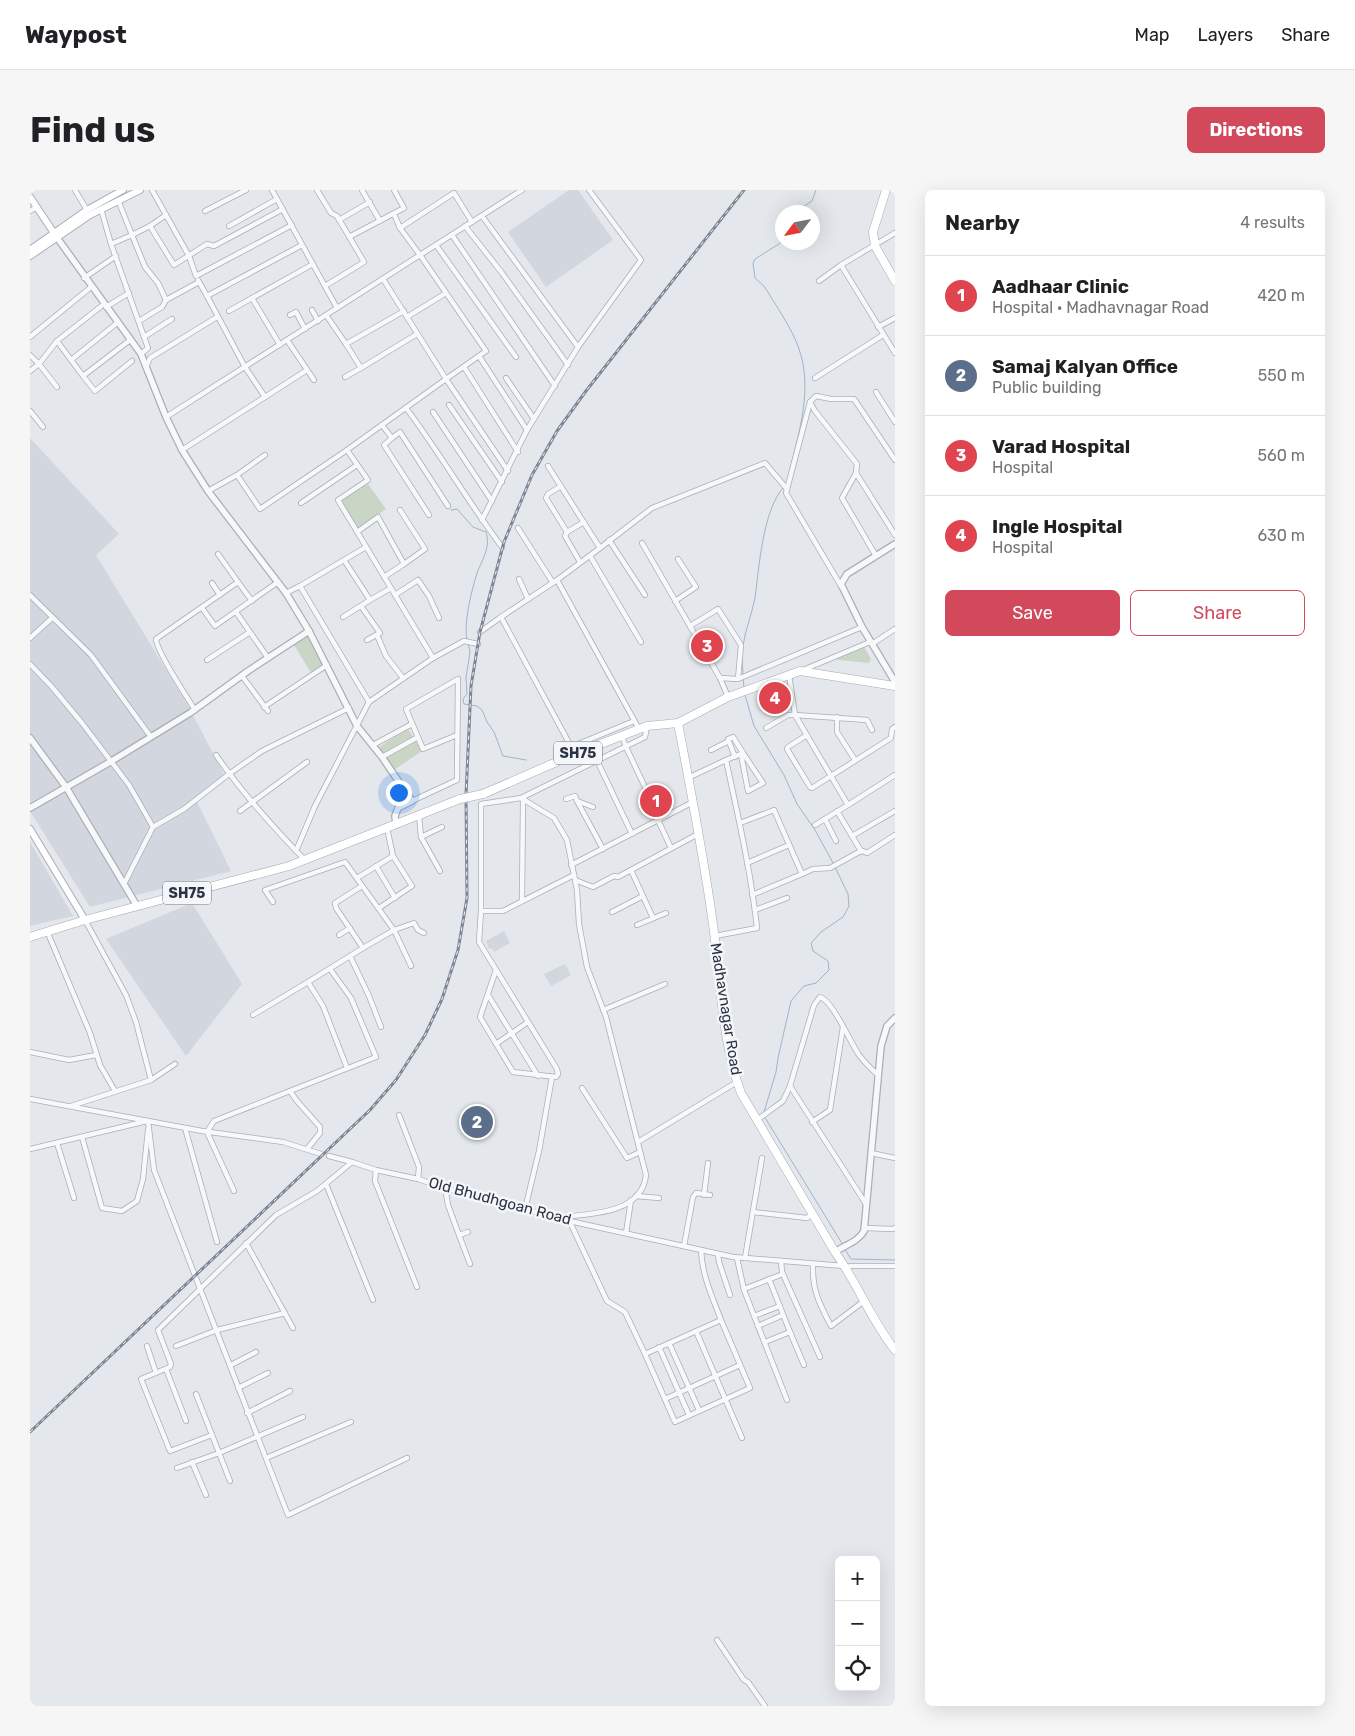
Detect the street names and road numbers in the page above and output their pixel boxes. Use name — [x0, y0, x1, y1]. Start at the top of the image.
road number: SH75 — [554, 742, 602, 764]
road number: SH75 — [163, 881, 211, 904]
street label: Madhavnagar Road — [707, 941, 745, 1077]
street label: Old Bhudhgoan Road — [427, 1173, 573, 1229]

